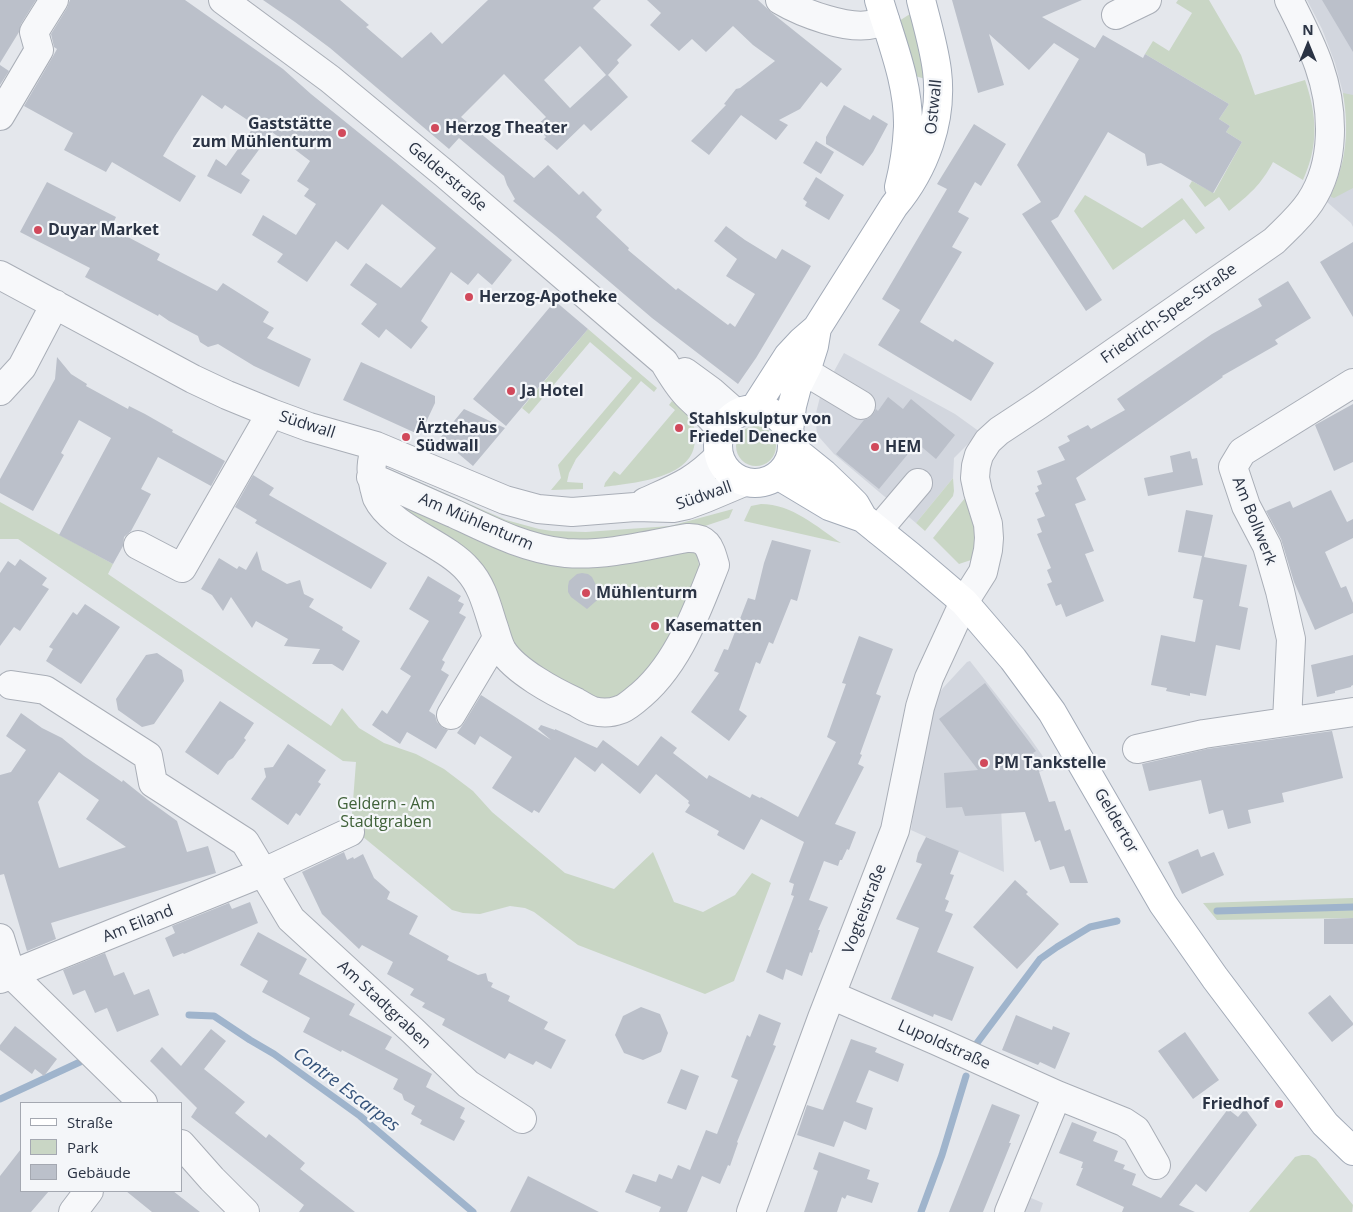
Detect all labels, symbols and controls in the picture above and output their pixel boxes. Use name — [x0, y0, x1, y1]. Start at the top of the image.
north arrow — [1283, 20, 1333, 70]
text: N — [1302, 20, 1314, 39]
street label: Ostwall — [922, 79, 946, 135]
place label: Gaststätte zum Mühlenturm — [192, 114, 332, 152]
place label: Herzog Theater — [445, 118, 567, 138]
marker: Herzog Theater — [429, 122, 441, 134]
marker: Gaststätte zum Mühlenturm — [336, 127, 348, 139]
street label: Gelderstraße — [403, 138, 491, 216]
place label: Duyar Market — [48, 220, 159, 240]
marker: Duyar Market — [32, 224, 44, 236]
street label: Friedrich-Spee-Straße — [1097, 260, 1241, 368]
place label: Herzog-Apotheke — [479, 287, 617, 307]
marker: Herzog-Apotheke — [463, 291, 475, 303]
place label: Ja Hotel — [521, 381, 584, 401]
marker: Ja Hotel — [505, 385, 517, 397]
street label: Südwall — [277, 407, 337, 443]
place label: Stahlskulptur von Friedel Denecke — [689, 409, 832, 447]
place label: Ärztehaus Südwall — [416, 418, 497, 456]
marker: Stahlskulptur von Friedel Denecke — [673, 422, 685, 434]
marker: Ärztehaus Südwall — [400, 431, 412, 443]
place label: HEM — [885, 437, 921, 457]
marker: HEM — [869, 441, 881, 453]
street label: Am Bollwerk — [1228, 474, 1280, 568]
street label: Südwall — [674, 478, 734, 514]
street label: Am Mühlenturm — [416, 489, 536, 555]
place label: Mühlenturm — [596, 583, 697, 603]
marker: Mühlenturm — [580, 587, 592, 599]
place label: Kasematten — [665, 616, 762, 636]
marker: Kasematten — [649, 620, 661, 632]
place label: PM Tankstelle — [994, 753, 1106, 773]
marker: PM Tankstelle — [978, 757, 990, 769]
street label: Geldertor — [1090, 785, 1142, 857]
park label: Geldern - Am Stadtgraben — [337, 794, 435, 832]
street label: Vogteistraße — [839, 862, 891, 956]
street label: Am Eiland — [100, 901, 176, 947]
street label: Am Stadtgraben — [333, 957, 435, 1053]
street label: Lupoldstraße — [895, 1016, 993, 1074]
water label: Contre Escarpes — [289, 1043, 403, 1137]
place label: Friedhof — [1202, 1094, 1269, 1114]
marker: Friedhof — [1273, 1098, 1285, 1110]
legend — [20, 1102, 182, 1192]
text: Straße — [67, 1112, 113, 1132]
text: Park — [67, 1137, 98, 1157]
text: Gebäude — [67, 1162, 131, 1182]

